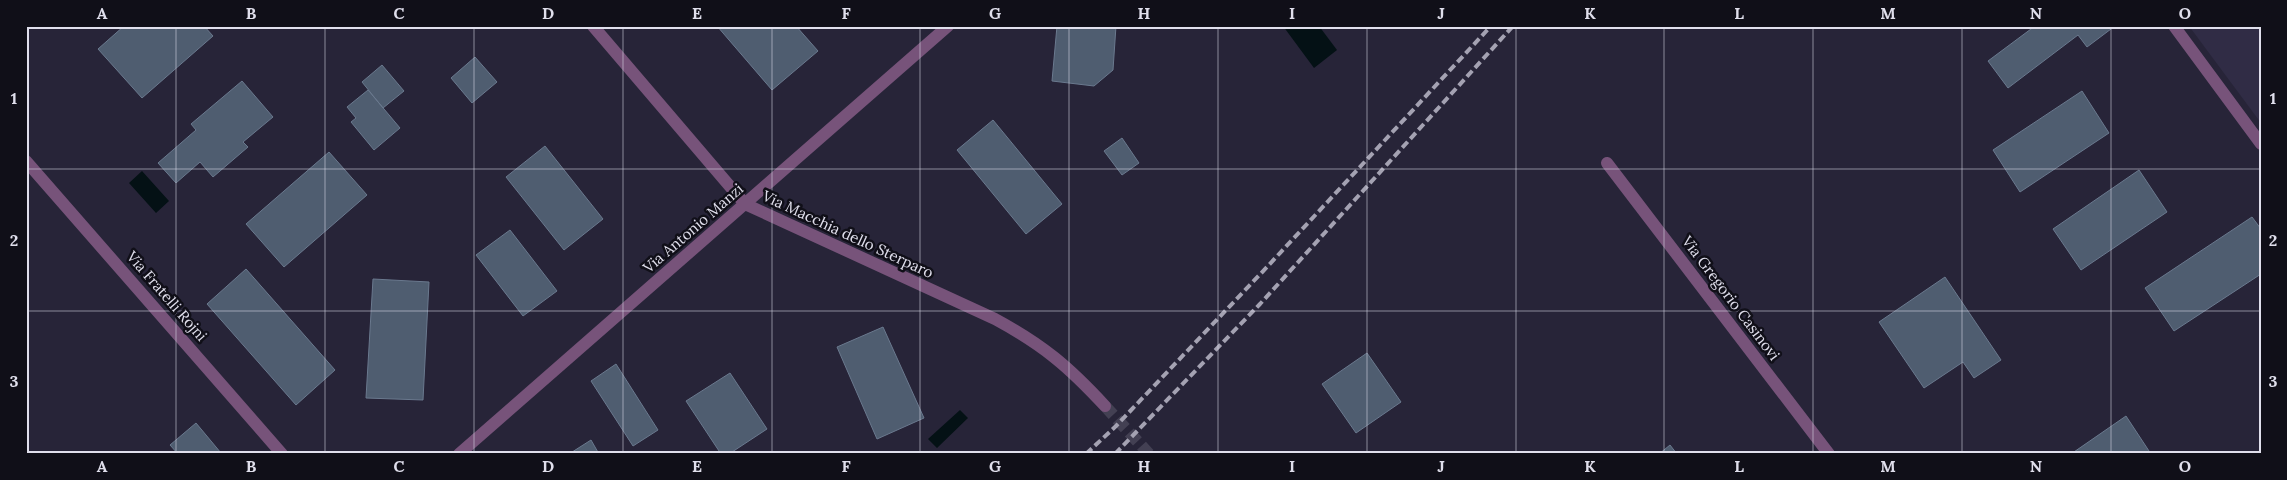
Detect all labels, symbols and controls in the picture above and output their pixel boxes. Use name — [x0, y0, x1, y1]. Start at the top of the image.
text: A — [97, 3, 108, 23]
text: B — [246, 3, 257, 23]
text: C — [393, 3, 405, 23]
text: D — [542, 3, 554, 23]
text: E — [692, 3, 702, 23]
text: F — [841, 3, 851, 23]
text: G — [989, 3, 1001, 23]
text: H — [1138, 3, 1151, 23]
text: I — [1289, 3, 1295, 23]
text: J — [1437, 3, 1445, 23]
text: K — [1584, 3, 1596, 23]
text: L — [1734, 3, 1744, 23]
text: M — [1880, 3, 1896, 23]
text: N — [2030, 3, 2042, 23]
text: O — [2179, 3, 2191, 23]
text: 1 — [11, 88, 17, 108]
text: 1 — [2270, 88, 2276, 108]
street label: Via Antonio Manzi — [638, 179, 747, 277]
street label: Via Macchia dello Sterparo — [759, 186, 937, 282]
text: 2 — [10, 230, 18, 250]
text: 2 — [2269, 230, 2277, 250]
street label: Via Gregorio Casinovi — [1677, 231, 1784, 364]
street label: Via Fratelli Rojni — [122, 246, 211, 345]
text: 3 — [10, 371, 19, 391]
text: 3 — [2269, 371, 2278, 391]
text: A — [97, 456, 108, 476]
text: B — [246, 456, 257, 476]
text: C — [393, 456, 405, 476]
text: D — [542, 456, 554, 476]
text: E — [692, 456, 702, 476]
text: F — [841, 456, 851, 476]
text: G — [989, 456, 1001, 476]
text: H — [1138, 456, 1151, 476]
text: I — [1289, 456, 1295, 476]
text: J — [1437, 456, 1445, 476]
text: K — [1584, 456, 1596, 476]
text: L — [1734, 456, 1744, 476]
text: M — [1880, 456, 1896, 476]
text: N — [2030, 456, 2042, 476]
text: O — [2179, 456, 2191, 476]

